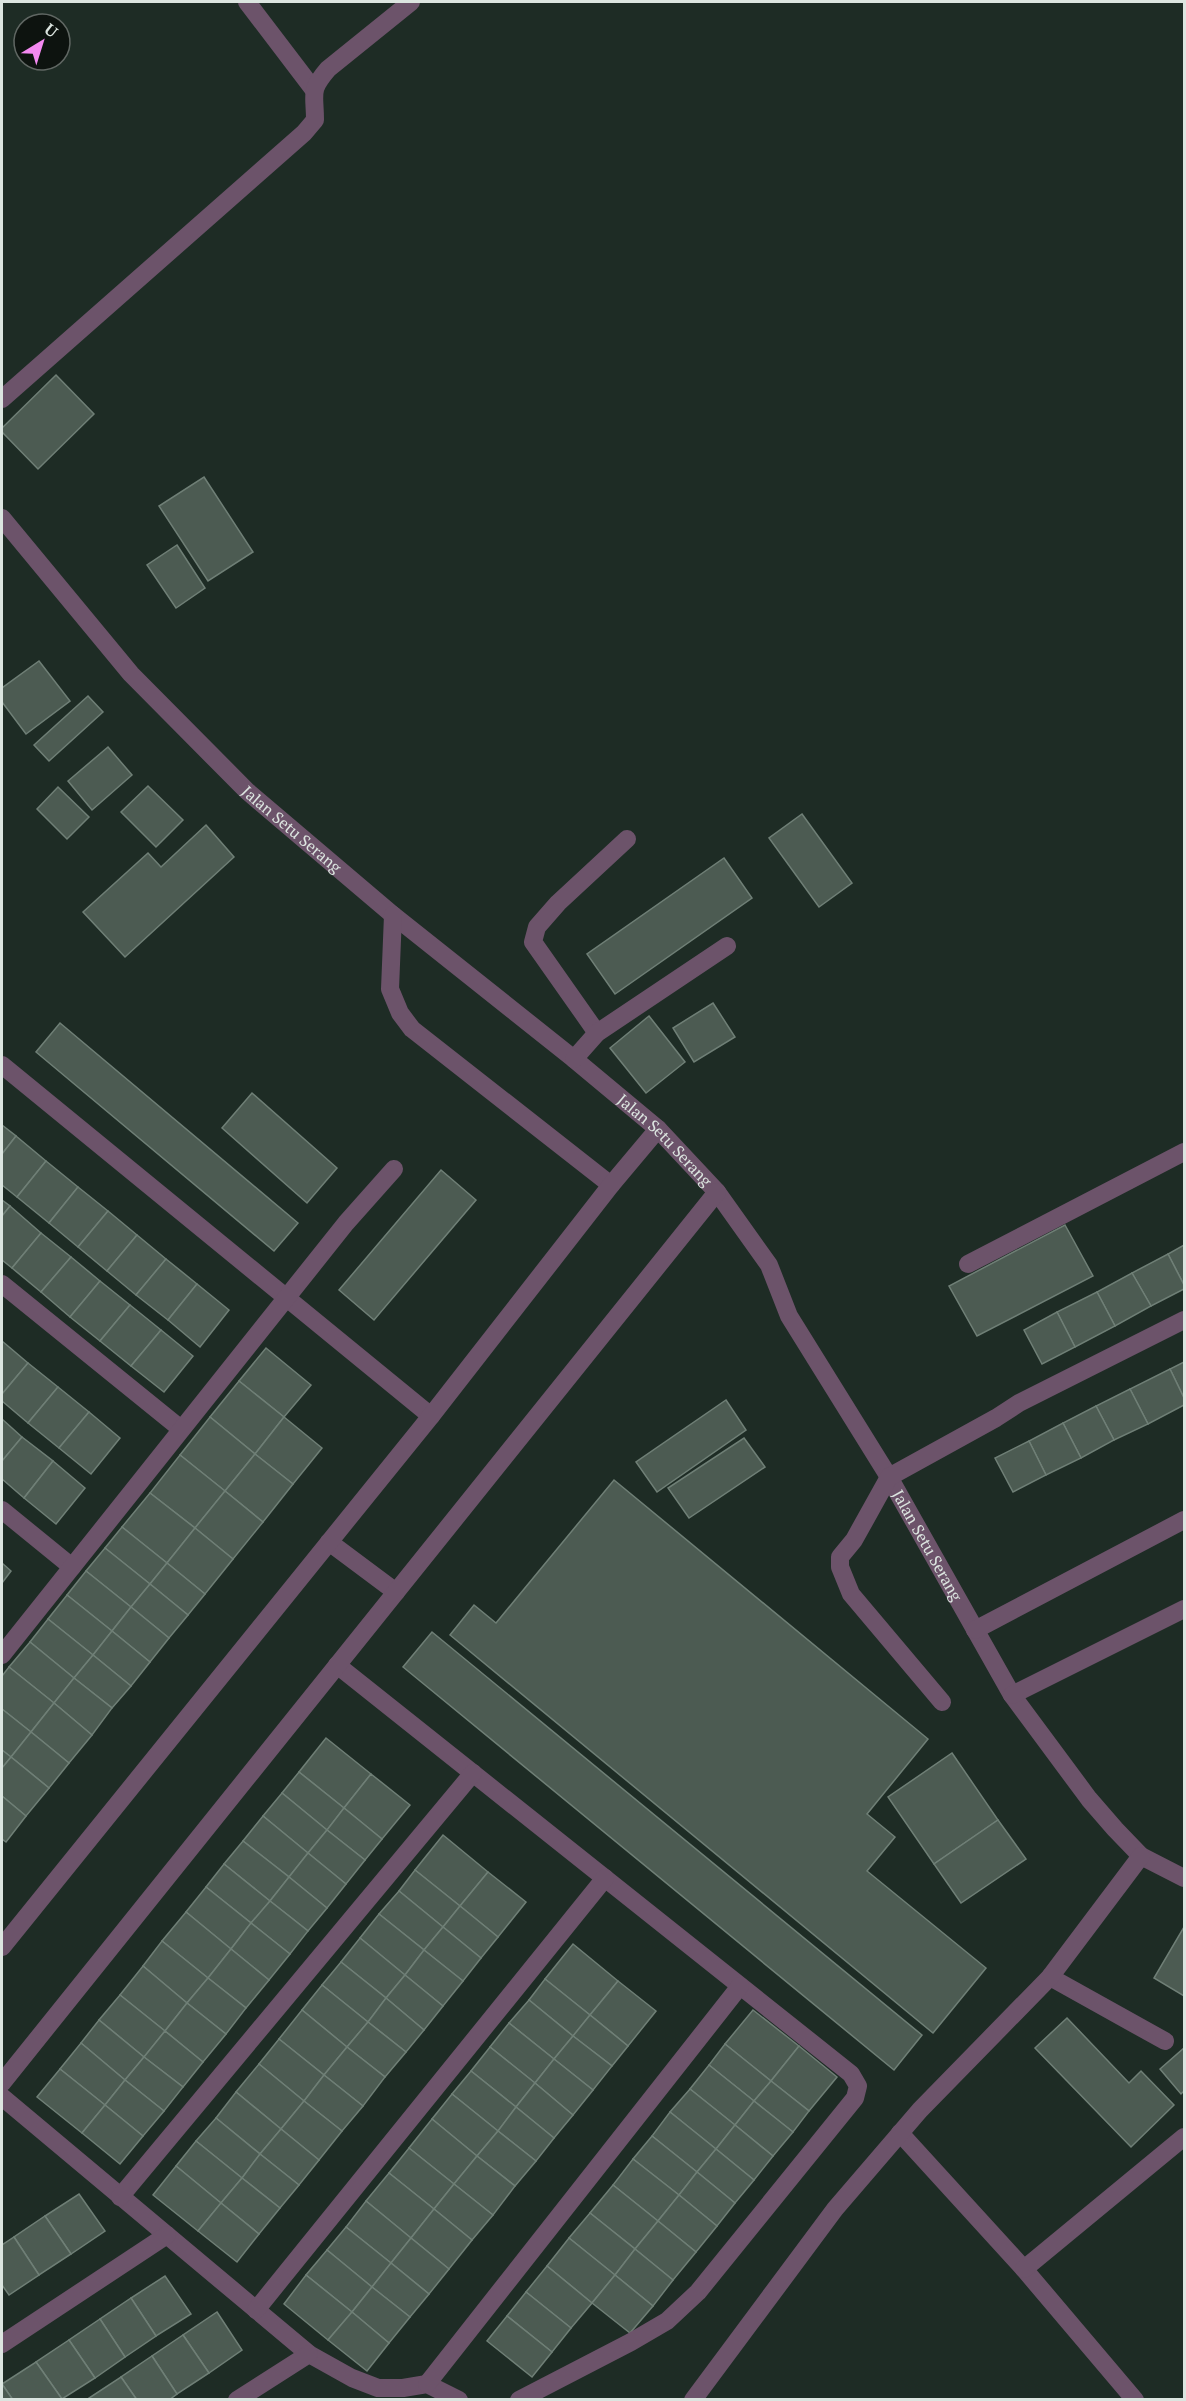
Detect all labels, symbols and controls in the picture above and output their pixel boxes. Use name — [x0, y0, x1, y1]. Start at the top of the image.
north arrow — [12, 12, 72, 72]
text: U — [40, 18, 63, 43]
street label: Jalan Setu Serang — [237, 781, 347, 878]
street label: Jalan Setu Serang — [613, 1089, 718, 1192]
street label: Jalan Setu Serang — [887, 1486, 968, 1605]

